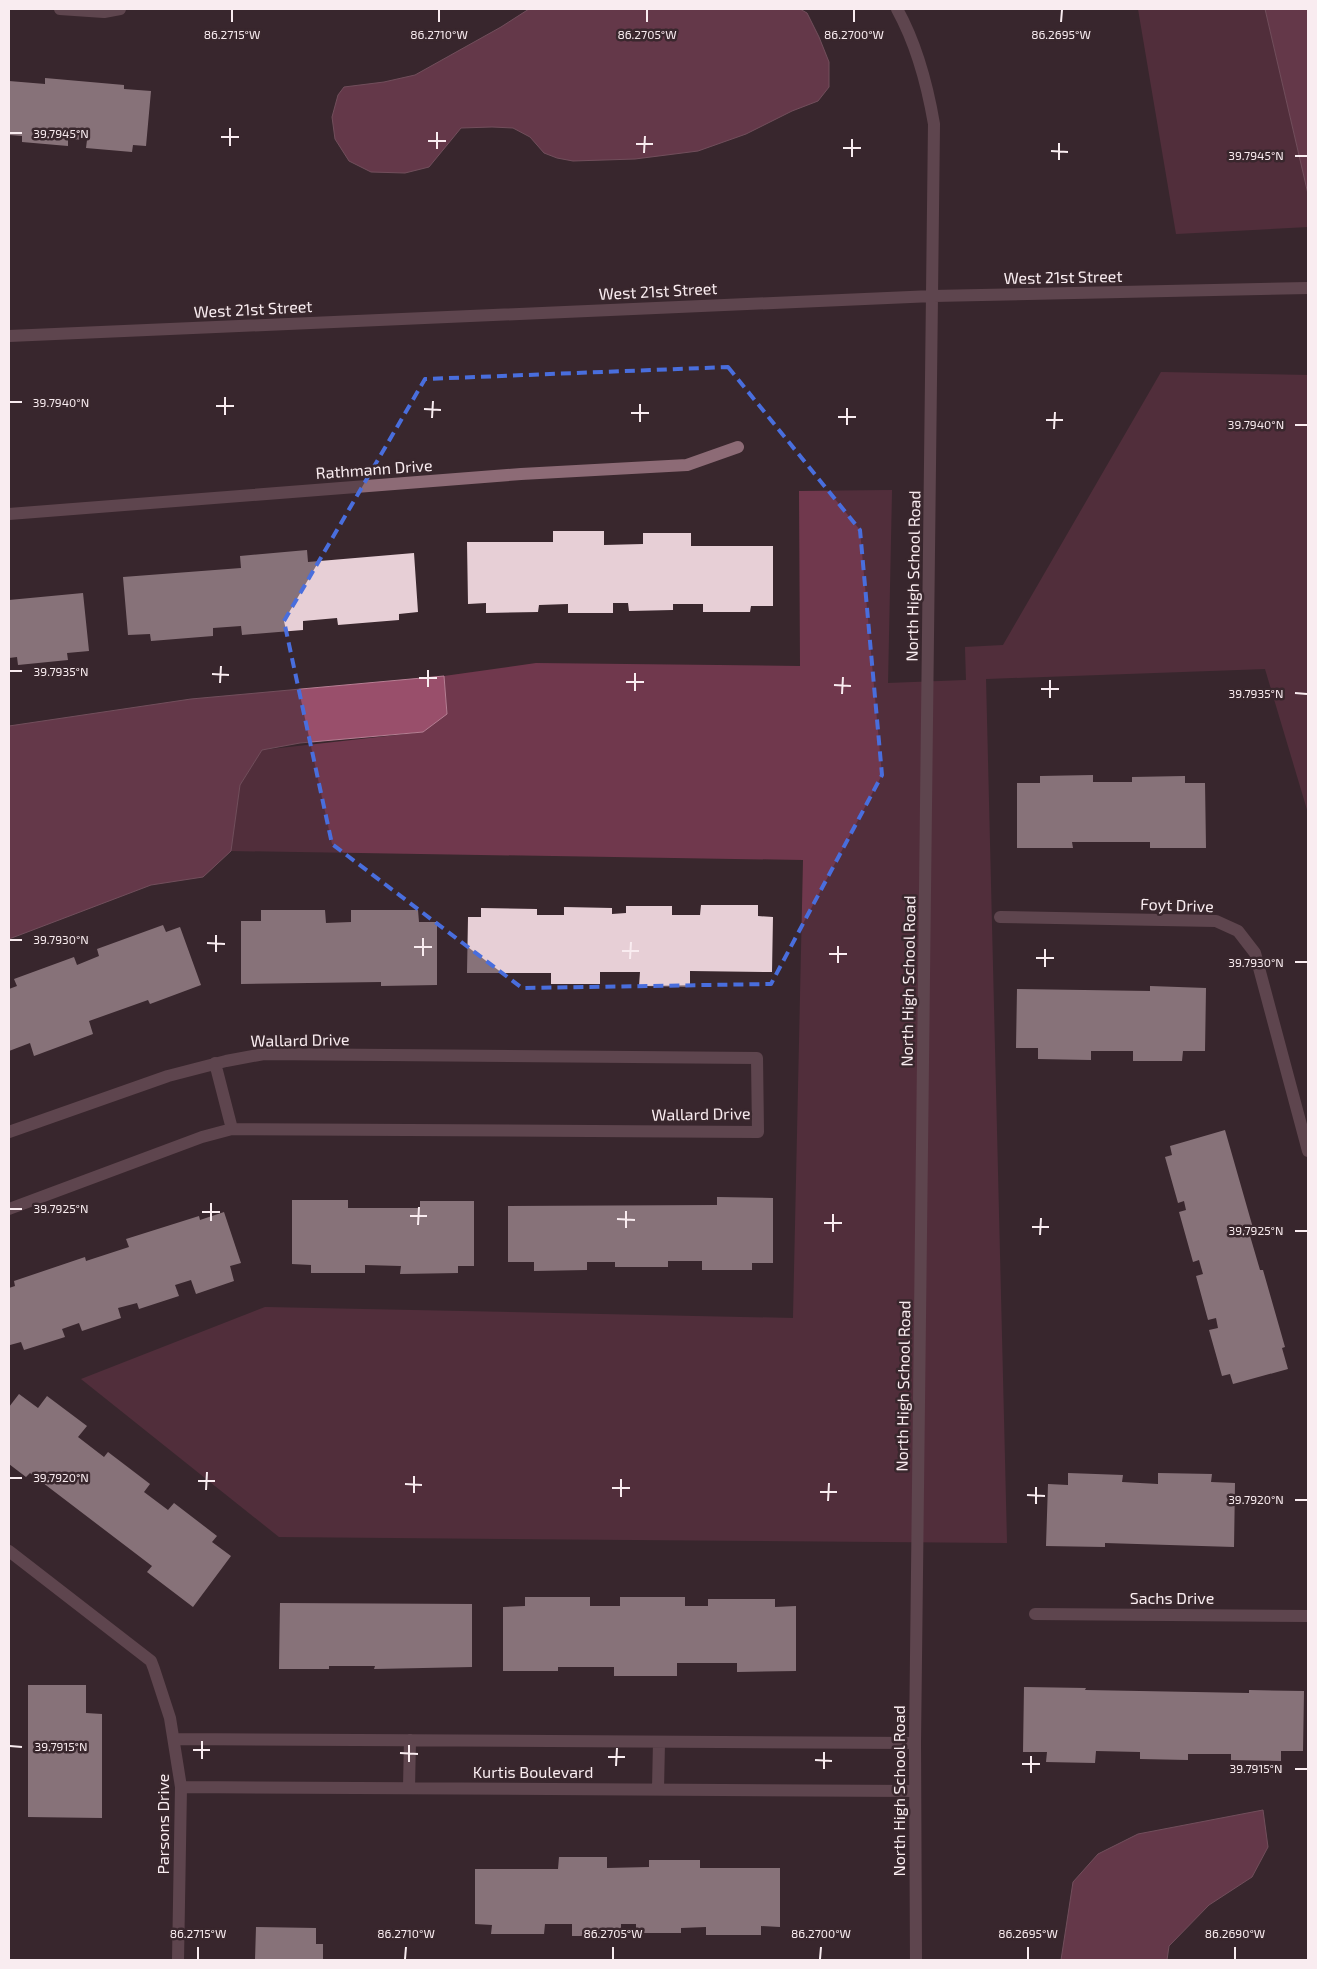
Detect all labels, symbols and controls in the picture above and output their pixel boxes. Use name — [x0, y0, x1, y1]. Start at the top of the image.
text: 86.2715°W — [204, 27, 260, 41]
text: 86.2710°W — [410, 27, 468, 41]
text: 86.2705°W — [617, 27, 677, 41]
text: 86.2700°W — [824, 27, 884, 41]
text: 86.2695°W — [1031, 27, 1091, 41]
text: 39.7945°N — [33, 126, 89, 140]
text: 39.7945°N — [1228, 148, 1284, 162]
street label: West 21st Street — [1003, 266, 1123, 287]
street label: West 21st Street — [598, 278, 718, 303]
street label: West 21st Street — [193, 296, 313, 321]
text: 39.7940°N — [33, 395, 89, 409]
text: 39.7940°N — [1228, 417, 1284, 431]
street label: Rathmann Drive — [315, 455, 433, 482]
street label: North High School Road — [902, 490, 923, 662]
text: 39.7935°N — [34, 664, 88, 678]
text: 39.7935°N — [1229, 686, 1283, 700]
street label: Foyt Drive — [1140, 894, 1214, 915]
street label: North High School Road — [897, 895, 918, 1067]
text: 39.7930°N — [33, 932, 89, 946]
text: 39.7930°N — [1228, 955, 1284, 969]
street label: Wallard Drive — [250, 1029, 350, 1050]
street label: Wallard Drive — [651, 1103, 751, 1124]
text: 39.7925°N — [34, 1201, 88, 1215]
text: 39.7925°N — [1229, 1223, 1283, 1237]
street label: North High School Road — [892, 1300, 913, 1472]
text: 39.7920°N — [33, 1470, 89, 1484]
text: 39.7920°N — [1228, 1492, 1284, 1506]
street label: Sachs Drive — [1130, 1588, 1214, 1607]
street label: North High School Road — [889, 1705, 908, 1877]
text: 39.7915°N — [35, 1739, 87, 1753]
text: 39.7915°N — [1230, 1761, 1282, 1775]
street label: Kurtis Boulevard — [473, 1762, 593, 1781]
street label: Parsons Drive — [153, 1774, 172, 1874]
text: 86.2715°W — [170, 1926, 226, 1940]
text: 86.2710°W — [377, 1926, 435, 1940]
text: 86.2705°W — [583, 1926, 643, 1940]
text: 86.2700°W — [791, 1926, 851, 1940]
text: 86.2695°W — [998, 1926, 1058, 1940]
text: 86.2690°W — [1205, 1926, 1265, 1940]

